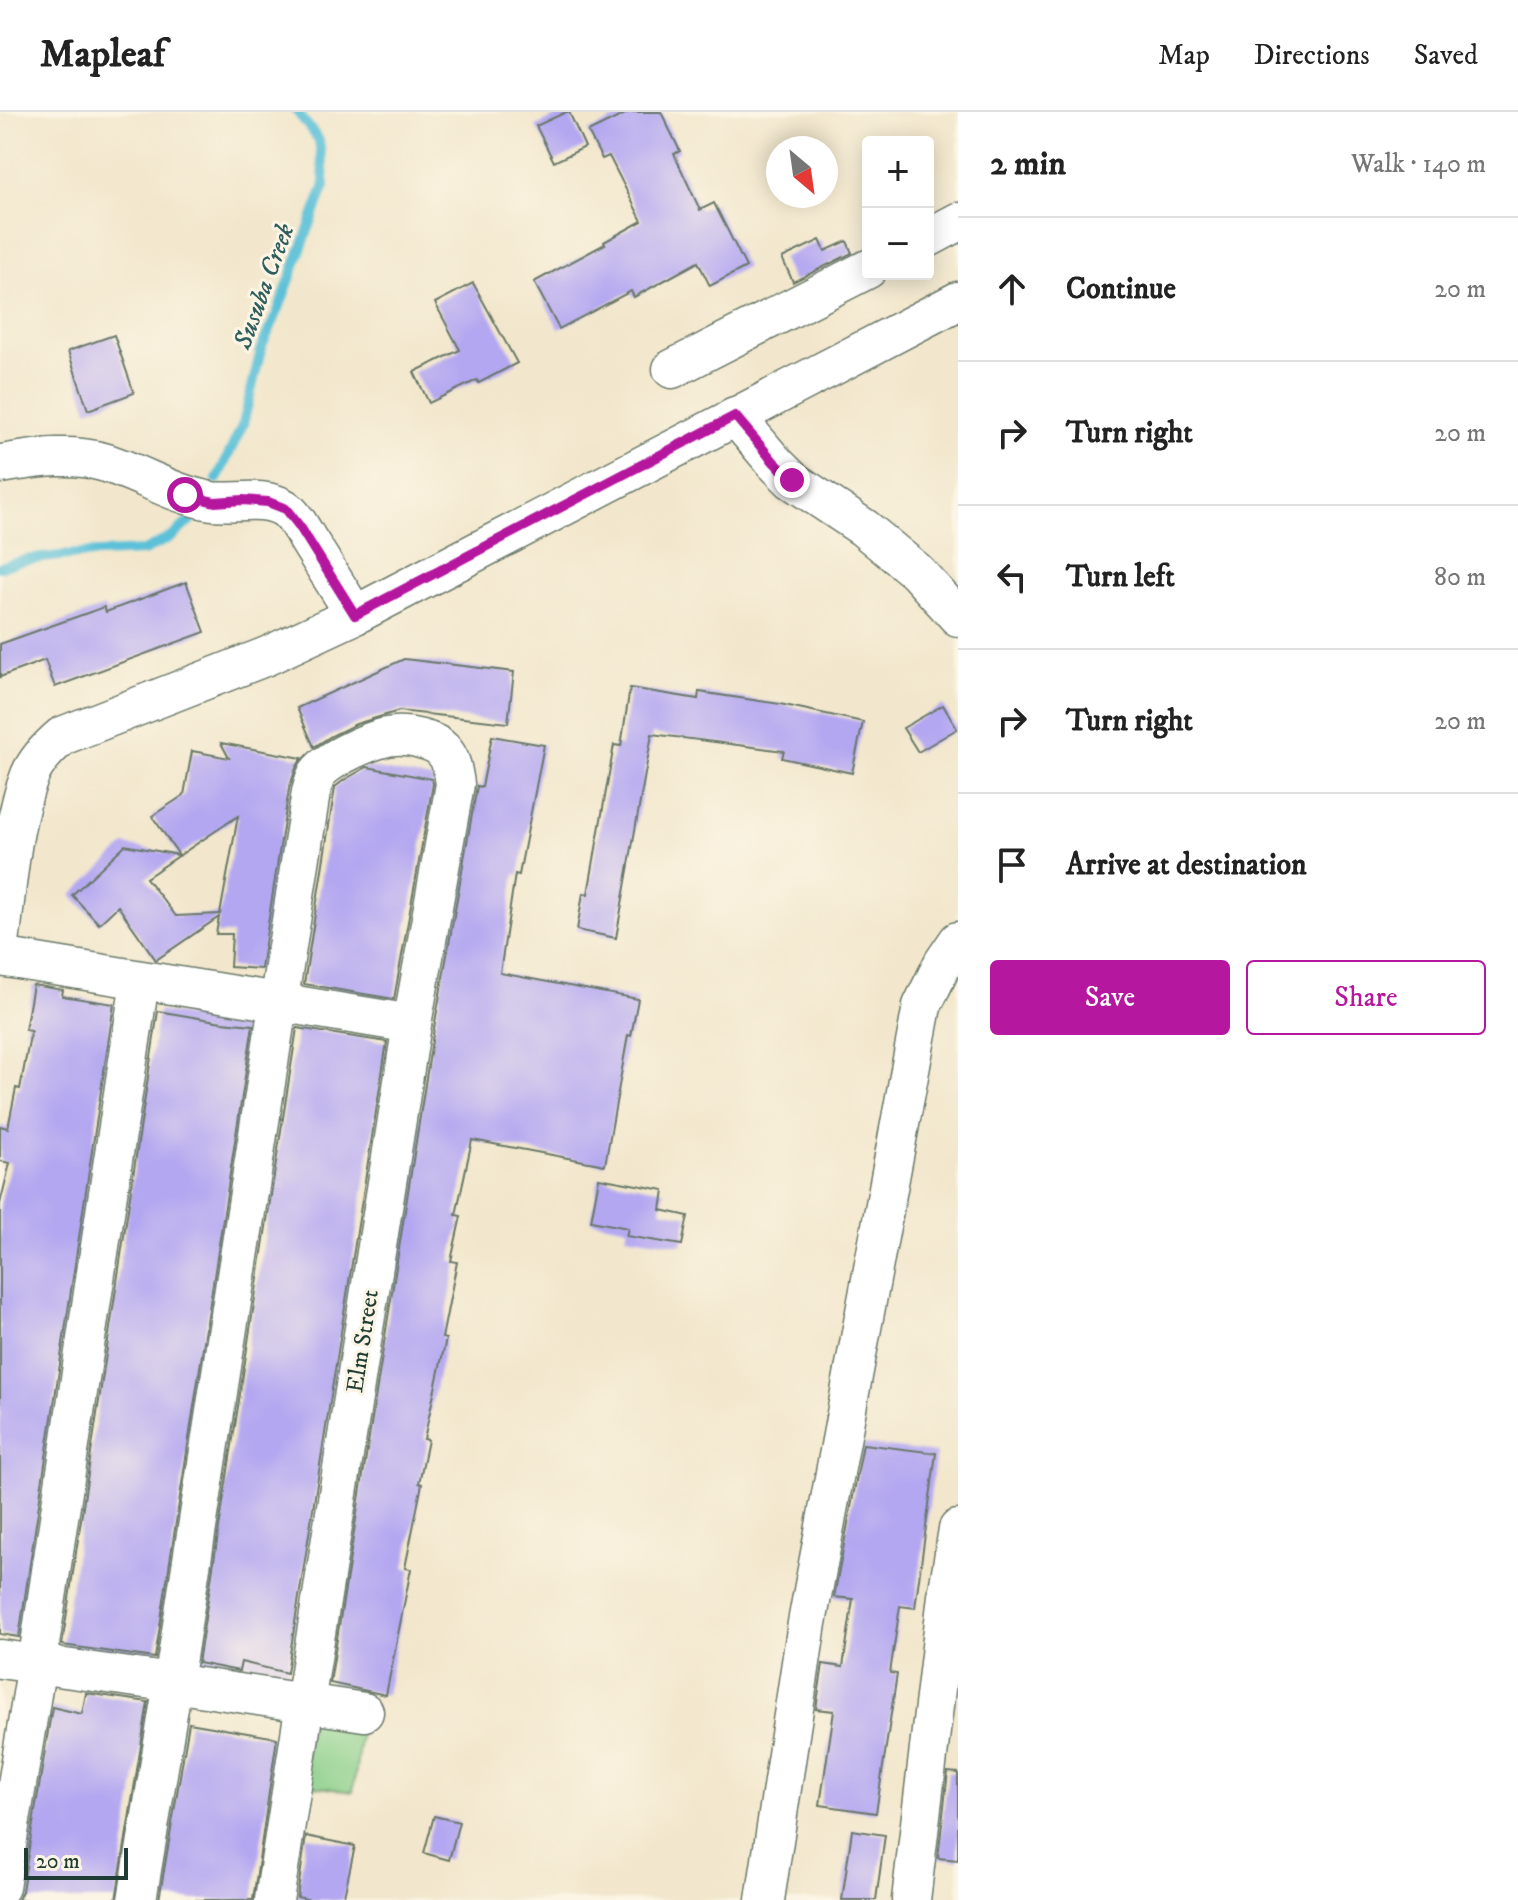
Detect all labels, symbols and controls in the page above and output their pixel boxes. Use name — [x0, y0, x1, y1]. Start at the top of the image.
text: Mapleaf — [40, 31, 165, 79]
text: Map — [1158, 38, 1210, 73]
text: Directions — [1254, 38, 1370, 73]
text: Saved — [1414, 38, 1478, 73]
north arrow — [766, 136, 838, 208]
map controls — [862, 136, 934, 280]
button: + — [862, 136, 934, 208]
text: 2 min — [990, 143, 1066, 185]
text: Walk · 140 m — [1351, 148, 1486, 181]
button: − — [862, 208, 934, 280]
water label: Susuba Creek — [226, 219, 302, 355]
icon: ahead — [990, 267, 1034, 311]
text: Continue — [1066, 271, 1176, 308]
text: 20 m — [1434, 273, 1486, 306]
icon: right — [990, 411, 1034, 455]
text: Turn right — [1066, 415, 1193, 452]
text: 20 m — [1434, 417, 1486, 450]
route end — [774, 462, 810, 498]
route start — [167, 477, 203, 513]
icon: left — [990, 555, 1034, 599]
text: Turn left — [1066, 559, 1175, 596]
text: 80 m — [1434, 561, 1486, 594]
icon: right — [990, 699, 1034, 743]
text: Turn right — [1066, 703, 1193, 740]
text: 20 m — [1434, 705, 1486, 738]
icon: arrive — [990, 843, 1034, 887]
text: Arrive at destination — [1066, 847, 1307, 884]
button: Save — [990, 960, 1230, 1035]
button: Share — [1246, 960, 1486, 1035]
street label: Elm Street — [340, 1287, 386, 1395]
scale bar — [24, 1844, 128, 1880]
text: 20 m — [36, 1848, 80, 1875]

